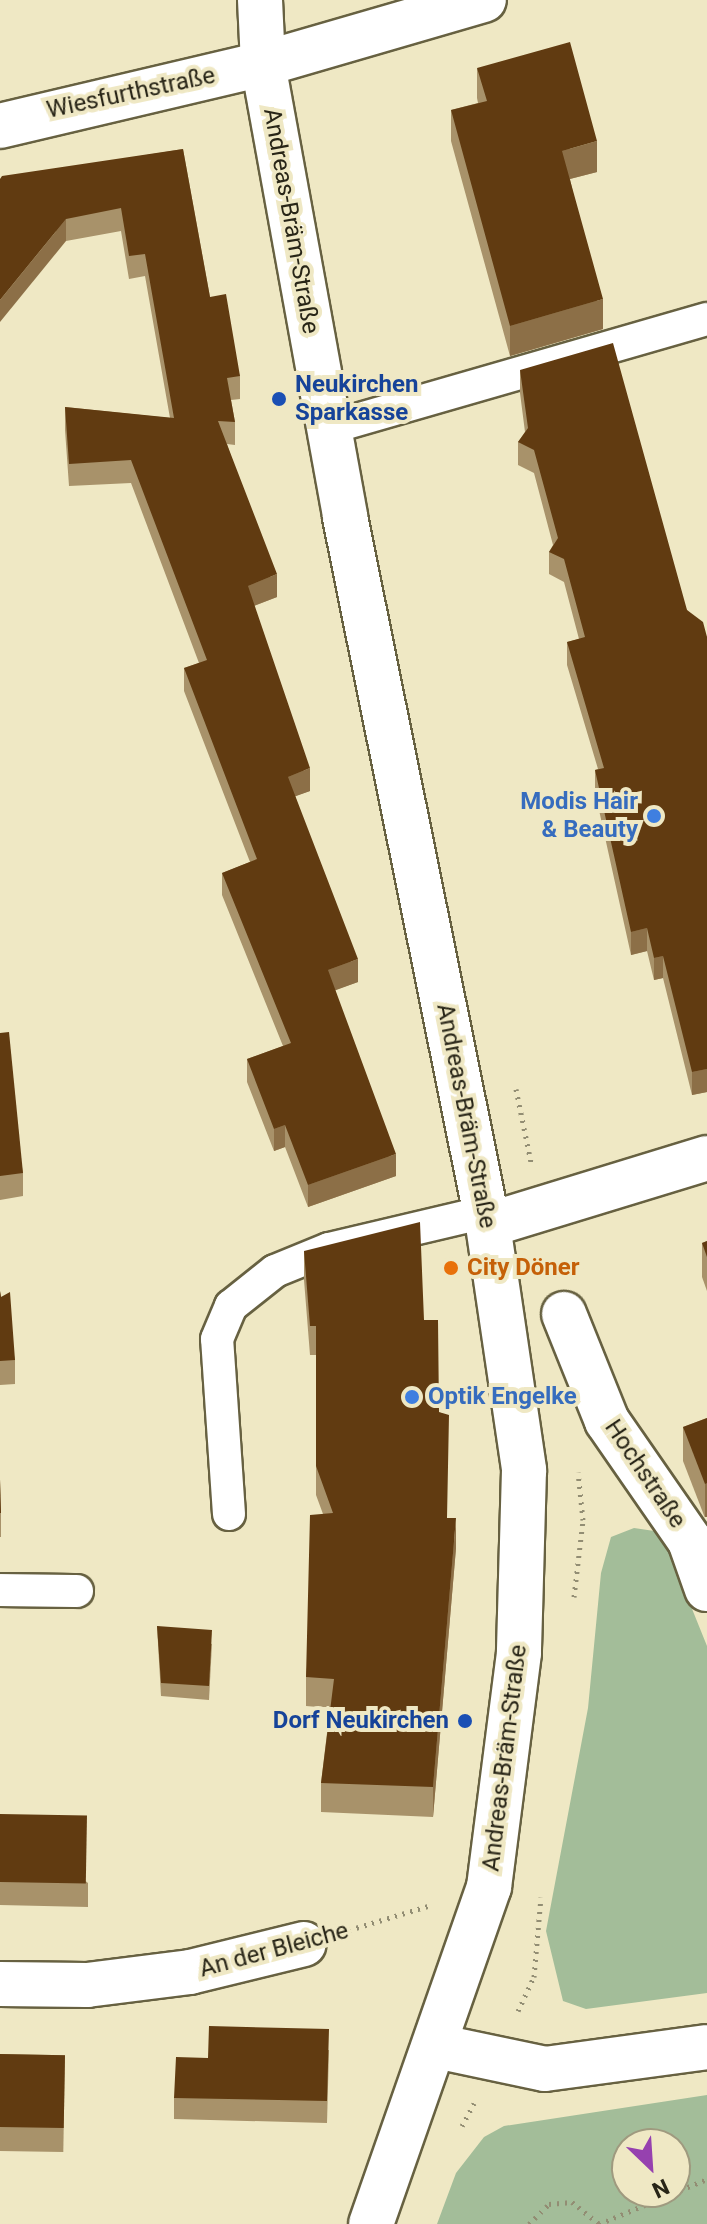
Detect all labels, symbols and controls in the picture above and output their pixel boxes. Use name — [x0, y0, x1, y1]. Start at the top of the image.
street label: Wiesfurthstraße — [44, 61, 218, 125]
street label: Andreas-Bräm-Straße — [257, 106, 325, 336]
place label: Neukirchen Sparkasse — [295, 371, 418, 427]
marker: Neukirchen Sparkasse — [270, 390, 288, 408]
place label: Modis Hair & Beauty — [520, 788, 638, 844]
marker: Modis Hair & Beauty — [645, 807, 663, 825]
street label: Andreas-Bräm-Straße — [430, 1001, 502, 1231]
place label: City Döner — [467, 1254, 580, 1282]
marker: City Döner — [442, 1259, 460, 1277]
place label: Optik Engelke — [428, 1383, 577, 1411]
marker: Optik Engelke — [403, 1388, 421, 1406]
street label: Hochstraße — [598, 1414, 692, 1534]
street label: Andreas-Bräm-Straße — [477, 1643, 533, 1873]
place label: Dorf Neukirchen — [273, 1707, 449, 1735]
marker: Dorf Neukirchen — [456, 1712, 474, 1730]
street label: An der Bleiche — [196, 1916, 352, 1984]
north arrow — [611, 2128, 691, 2208]
text: N — [648, 2174, 673, 2203]

